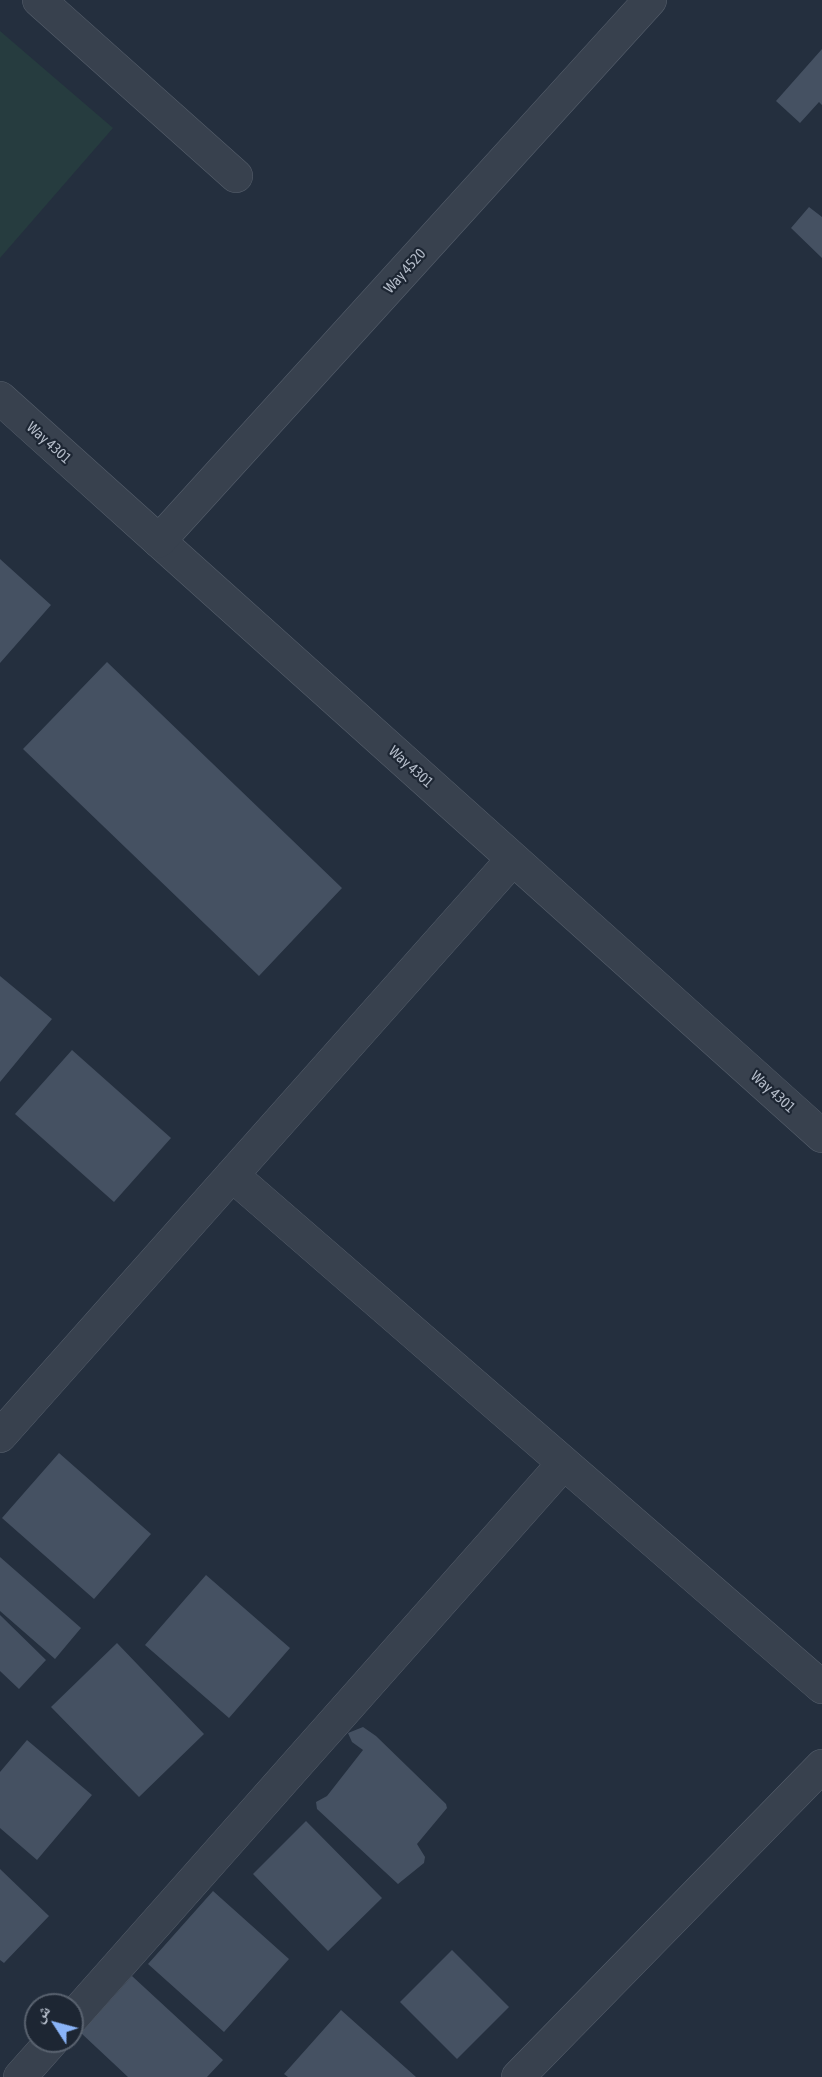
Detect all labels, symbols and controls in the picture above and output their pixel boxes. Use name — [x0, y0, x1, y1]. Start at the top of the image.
street label: Way 4520 — [380, 245, 430, 297]
street label: Way 4301 — [23, 418, 75, 468]
street label: Way 4301 — [385, 742, 437, 792]
street label: Way 4301 — [747, 1067, 799, 1117]
north arrow — [24, 1993, 84, 2053]
text: ش — [29, 2001, 53, 2026]

